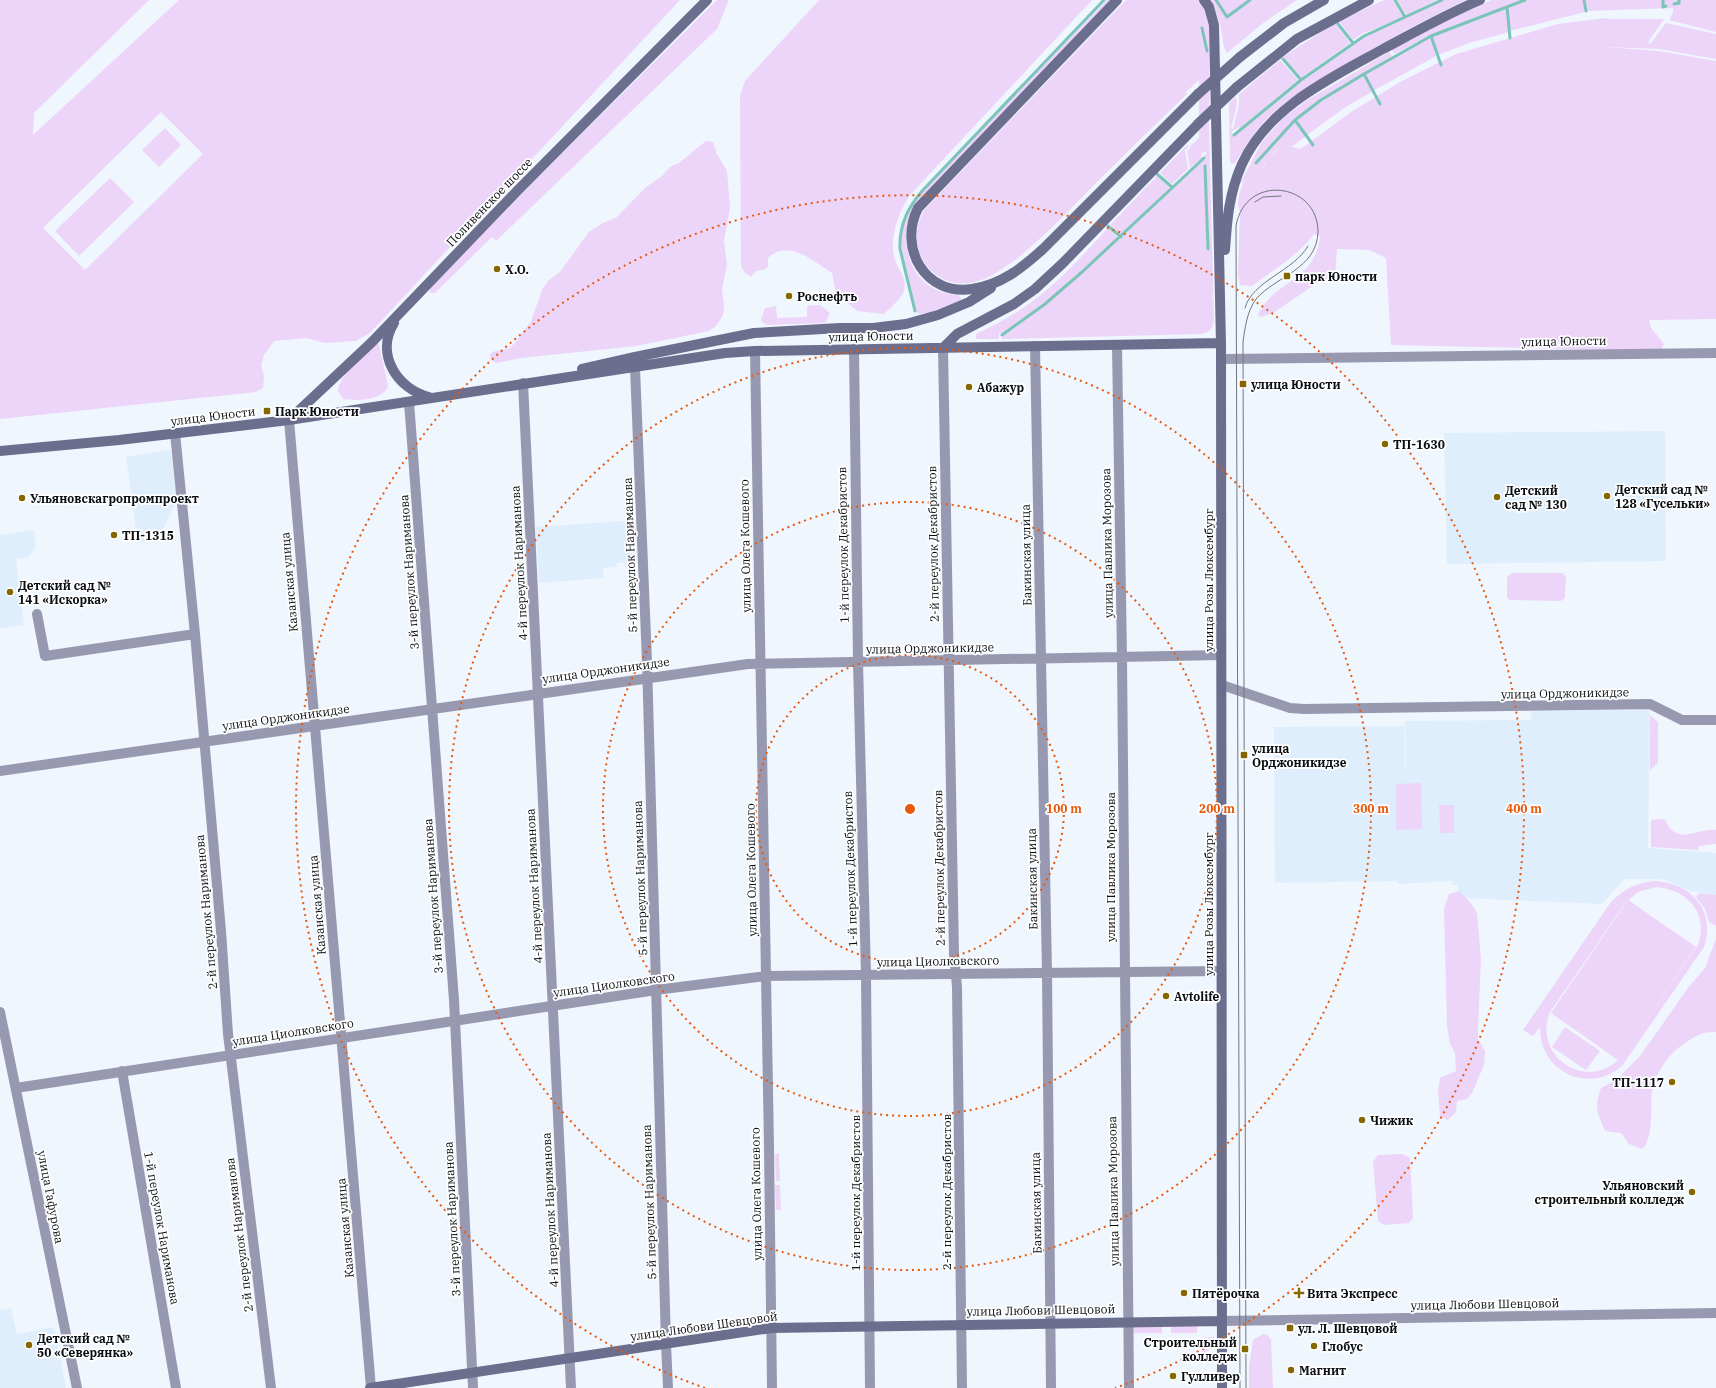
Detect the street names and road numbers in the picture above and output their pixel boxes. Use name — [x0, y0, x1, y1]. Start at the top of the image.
street label: Поливенское шоссе — [443, 155, 535, 249]
street label: улица Юности — [828, 328, 914, 344]
street label: улица Юности — [1521, 333, 1607, 349]
street label: улица Юности — [170, 403, 256, 429]
street label: 2-й переулок Декабристов — [924, 465, 942, 622]
street label: 1-й переулок Декабристов — [834, 466, 852, 623]
street label: улица Павлика Морозова — [1098, 467, 1116, 618]
street label: 5-й переулок Нариманова — [620, 477, 640, 633]
street label: улица Олега Кошевого — [736, 479, 754, 613]
street label: 4-й переулок Нариманова — [507, 485, 531, 641]
street label: 3-й переулок Нариманова — [396, 494, 422, 650]
street label: Бакинская улица — [1018, 504, 1034, 606]
street label: улица Розы Люксембург — [1201, 508, 1216, 652]
street label: Казанская улица — [277, 531, 301, 633]
street label: улица Орджоникидзе — [866, 639, 994, 657]
street label: улица Орджоникидзе — [541, 654, 671, 686]
street label: улица Орджоникидзе — [1501, 684, 1629, 702]
street label: улица Орджоникидзе — [221, 701, 351, 733]
street label: 2-й переулок Декабристов — [930, 789, 948, 946]
street label: 1-й переулок Декабристов — [840, 790, 860, 947]
street label: улица Павлика Морозова — [1103, 791, 1118, 942]
street label: 5-й переулок Нариманова — [630, 800, 650, 956]
street label: улица Олега Кошевого — [742, 803, 760, 937]
street label: 4-й переулок Нариманова — [522, 808, 546, 964]
street label: 3-й переулок Нариманова — [420, 818, 446, 974]
street label: Бакинская улица — [1024, 828, 1040, 930]
street label: улица Розы Люксембург — [1201, 832, 1216, 976]
street label: 2-й переулок Нариманова — [192, 834, 220, 990]
street label: Казанская улица — [305, 854, 329, 956]
street label: улица Циолковского — [877, 952, 1000, 970]
street label: улица Циолковского — [552, 968, 676, 1000]
street label: улица Циолковского — [231, 1015, 355, 1049]
street label: 2-й переулок Декабристов — [939, 1114, 954, 1270]
street label: 1-й переулок Декабристов — [848, 1115, 863, 1271]
street label: улица Павлика Морозова — [1104, 1115, 1122, 1266]
street label: 5-й переулок Нариманова — [639, 1124, 659, 1280]
street label: улица Олега Кошевого — [747, 1127, 765, 1261]
street label: 4-й переулок Нариманова — [538, 1132, 562, 1288]
street label: 3-й переулок Нариманова — [440, 1141, 464, 1297]
street label: улица Гафурова — [35, 1149, 67, 1245]
street label: 1-й переулок Нариманова — [141, 1150, 183, 1306]
street label: Бакинская улица — [1028, 1152, 1044, 1254]
street label: 2-й переулок Нариманова — [222, 1157, 256, 1313]
street label: Казанская улица — [333, 1177, 357, 1279]
street label: улица Любови Шевцовой — [1411, 1295, 1559, 1313]
street label: улица Любови Шевцовой — [967, 1301, 1115, 1319]
street label: улица Любови Шевцовой — [629, 1308, 779, 1344]

